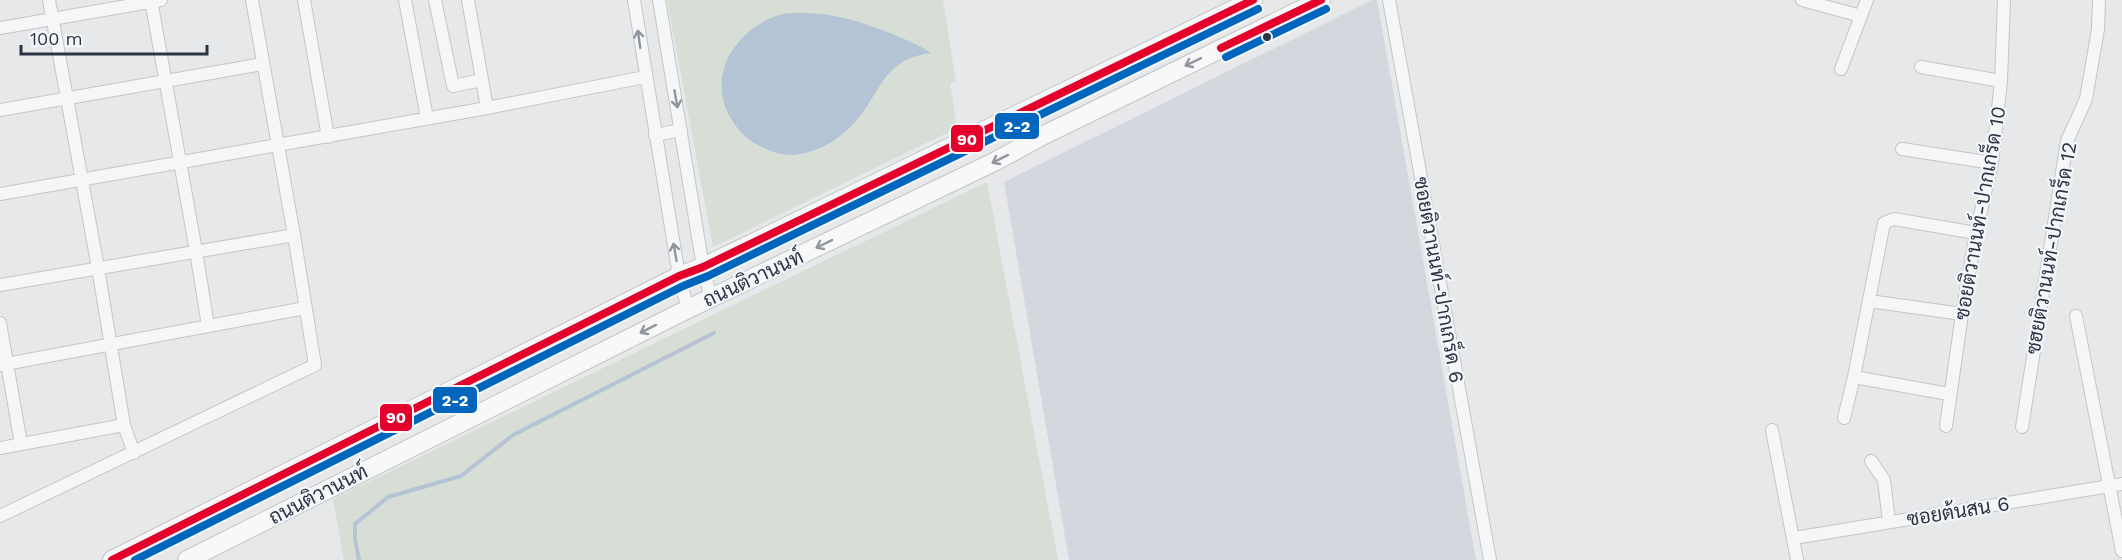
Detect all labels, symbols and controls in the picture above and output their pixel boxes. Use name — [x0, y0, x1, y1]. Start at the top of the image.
scale bar — [21, 18, 207, 56]
text: 100 m — [30, 28, 83, 49]
one-way arrow — [634, 29, 645, 49]
unlabelled marker — [1261, 31, 1273, 43]
one-way arrow — [1184, 57, 1202, 69]
one-way arrow — [671, 89, 682, 108]
street label: ซอยติวานนท์-ปากเกร็ด 10 — [1946, 104, 2011, 322]
line badge: 2-2 — [994, 112, 1040, 140]
text: 2-2 — [1004, 117, 1030, 136]
line badge: 90 — [950, 124, 984, 153]
text: 90 — [957, 130, 977, 149]
street label: ซฮยติวานนท์-ปากเกร็ด 12 — [2018, 139, 2082, 356]
one-way arrow — [991, 154, 1009, 165]
street label: ซอยติวานนท์-ปากเกร็ด 6 — [1409, 175, 1472, 385]
one-way arrow — [816, 239, 834, 251]
one-way arrow — [669, 242, 680, 262]
street label: ถนนติวานนท์ — [698, 243, 807, 312]
one-way arrow — [640, 323, 658, 335]
line badge: 2-2 — [432, 386, 478, 414]
text: 2-2 — [442, 391, 468, 410]
line badge: 90 — [379, 403, 413, 432]
text: 90 — [386, 408, 406, 427]
street label: ถนนติวานนท์ — [264, 457, 371, 529]
street label: ซอยต้นสน 6 — [1905, 491, 2011, 531]

